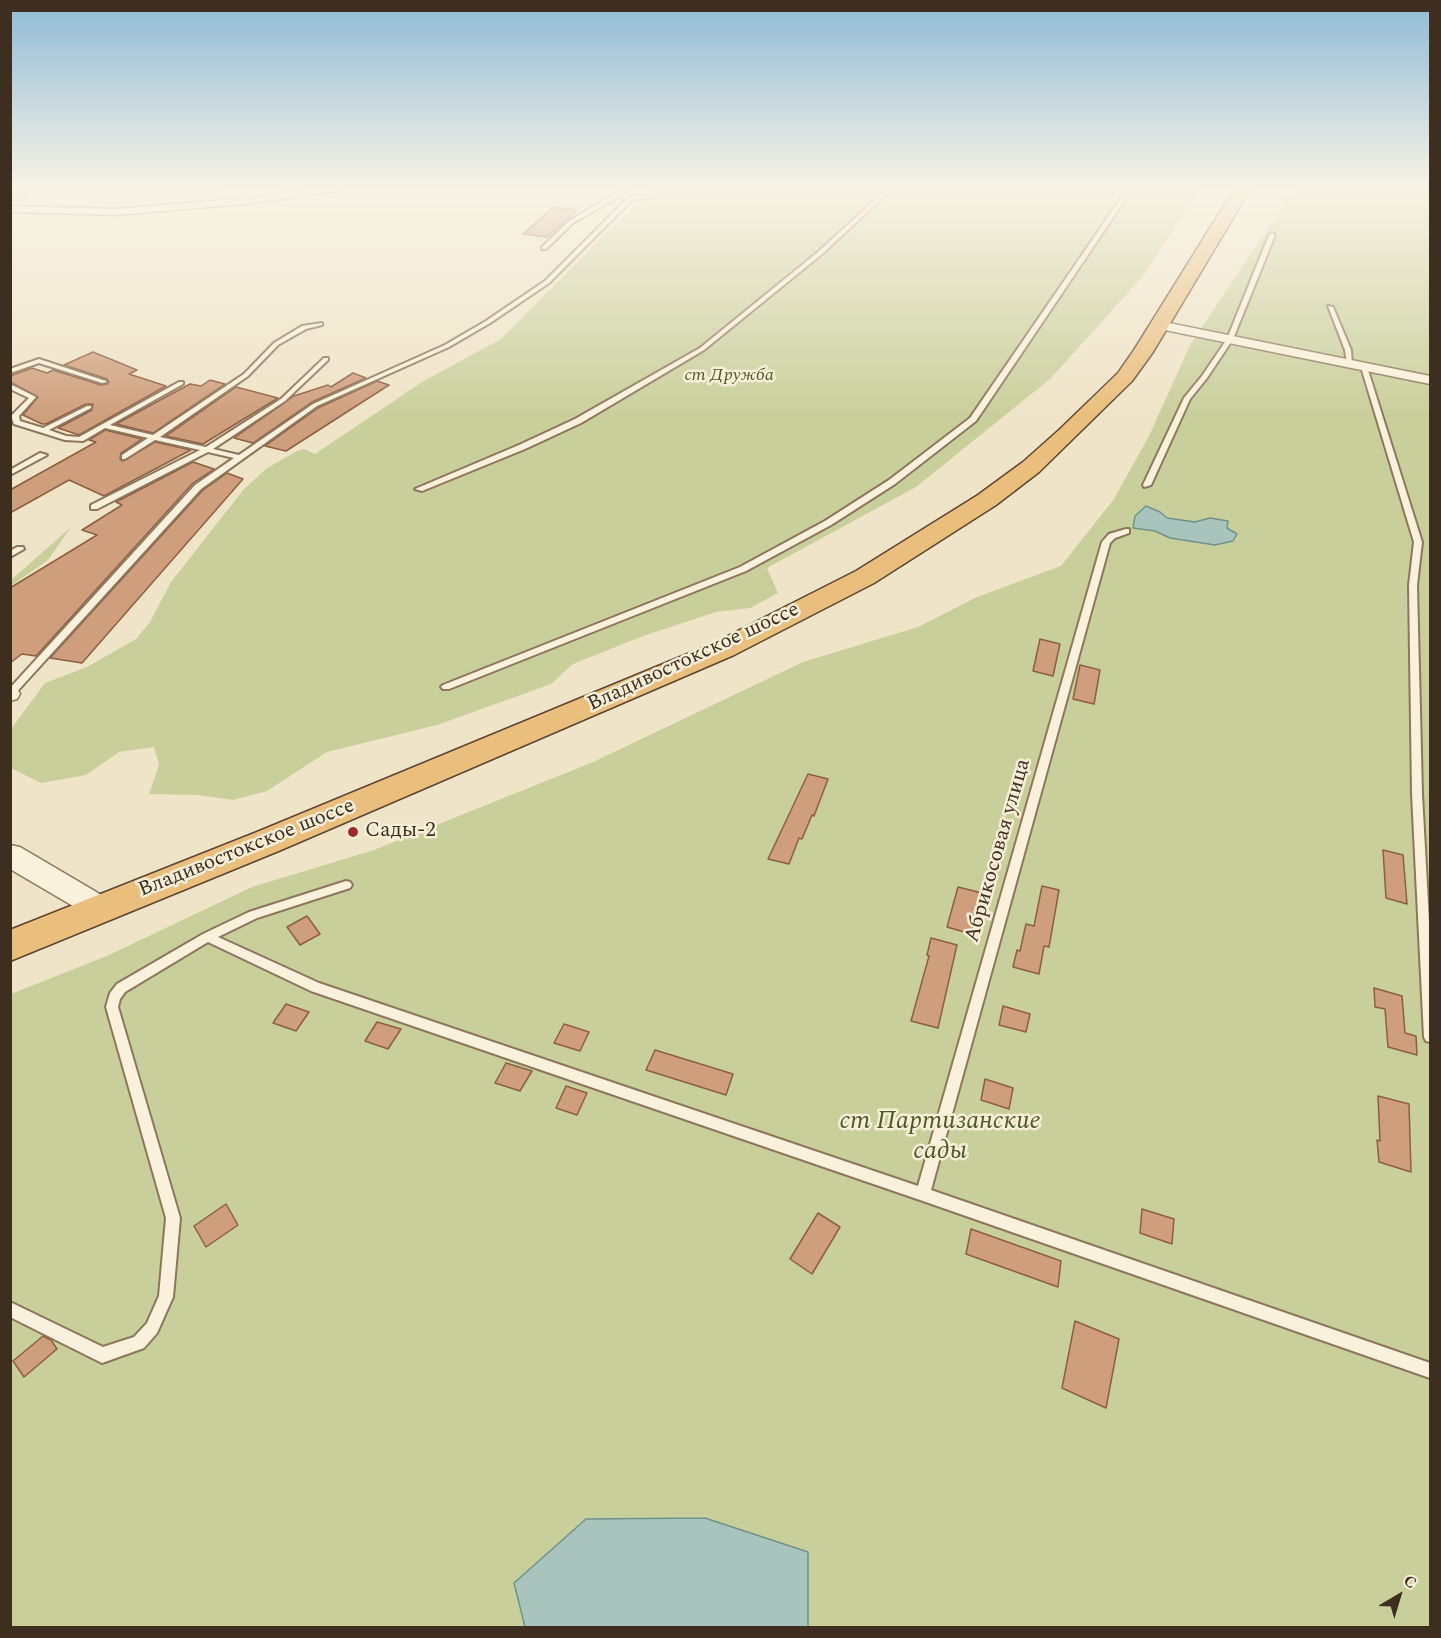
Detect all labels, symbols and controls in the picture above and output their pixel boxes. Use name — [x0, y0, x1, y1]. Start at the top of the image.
park label: ст Дружба — [684, 365, 774, 387]
street label: Владивостокское шоссе — [584, 598, 804, 718]
street label: Абрикосовая улица — [961, 756, 1037, 946]
street label: Владивостокское шоссе — [135, 794, 359, 904]
place label: Сады-2 — [365, 819, 436, 845]
marker: Сады-2 — [346, 825, 360, 839]
park label: ст Партизанские сады — [839, 1107, 1041, 1168]
north arrow — [1369, 1566, 1429, 1626]
text: С — [1398, 1569, 1422, 1595]

